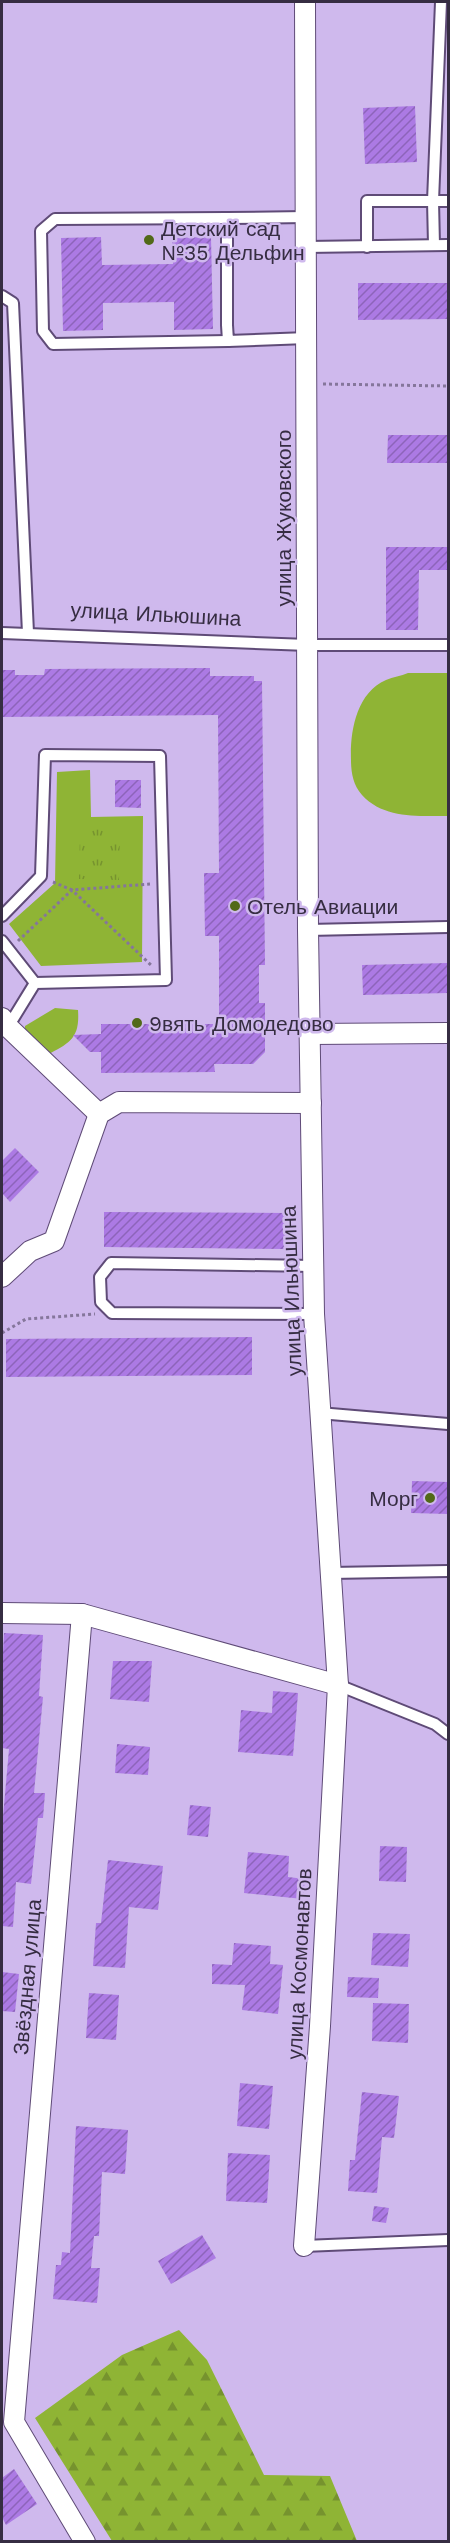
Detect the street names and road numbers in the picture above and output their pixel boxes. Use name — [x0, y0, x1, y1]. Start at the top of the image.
street label: улица Жуковского — [271, 429, 296, 607]
street label: улица Ильюшина — [70, 597, 242, 631]
street label: улица Ильюшина — [276, 1205, 306, 1377]
street label: улица Космонавтов — [282, 1868, 316, 2060]
street label: Звёздная улица — [8, 1898, 46, 2056]

